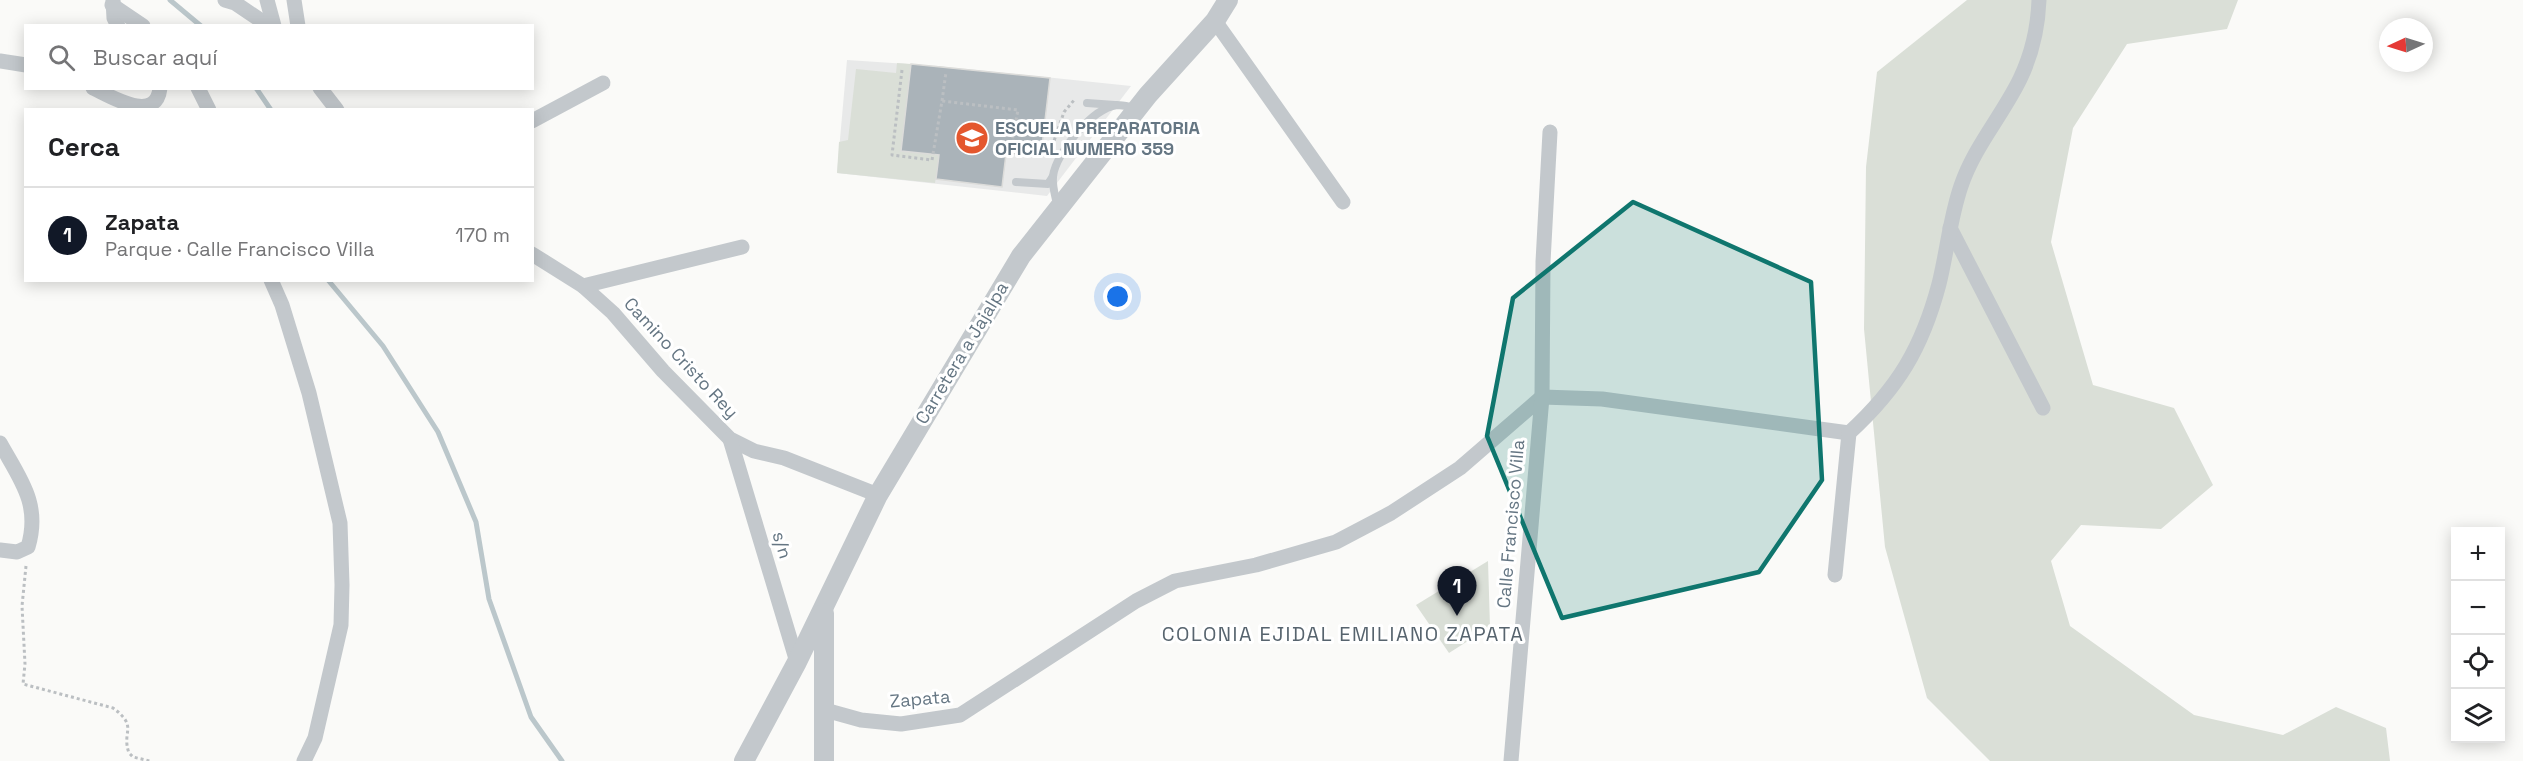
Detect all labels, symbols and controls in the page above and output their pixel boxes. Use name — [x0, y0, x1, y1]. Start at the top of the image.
north arrow — [2379, 18, 2433, 72]
search box — [24, 24, 534, 90]
icon: search — [45, 41, 78, 74]
text: Buscar aquí — [93, 43, 218, 71]
place label: ESCUELA PREPARATORIA OFICIAL NUMERO 359 — [995, 116, 1201, 160]
school or university icon: ESCUELA PREPARATORIA OFICIAL NUMERO 359 — [954, 120, 990, 156]
text: Cerca — [48, 130, 120, 164]
text: Zapata — [105, 208, 179, 236]
text: 1 — [63, 222, 72, 248]
text: 170 m — [455, 222, 510, 248]
text: Parque · Calle Francisco Villa — [105, 236, 375, 262]
street label: Carretera a Jajalpa — [910, 277, 1013, 428]
your location — [1103, 282, 1132, 311]
street label: Camino Cristo Rey — [619, 292, 743, 423]
street label: Calle Francisco Villa — [1492, 439, 1529, 609]
map controls — [2451, 527, 2505, 743]
button: + — [2451, 527, 2505, 581]
street label: s/n — [768, 529, 797, 561]
pin: 1 — [1438, 566, 1476, 616]
button: − — [2451, 581, 2505, 635]
district label: COLONIA EJIDAL EMILIANO ZAPATA — [1162, 621, 1524, 647]
button: locate — [2451, 635, 2505, 689]
street label: Zapata — [889, 684, 951, 713]
button: layers — [2451, 689, 2505, 743]

